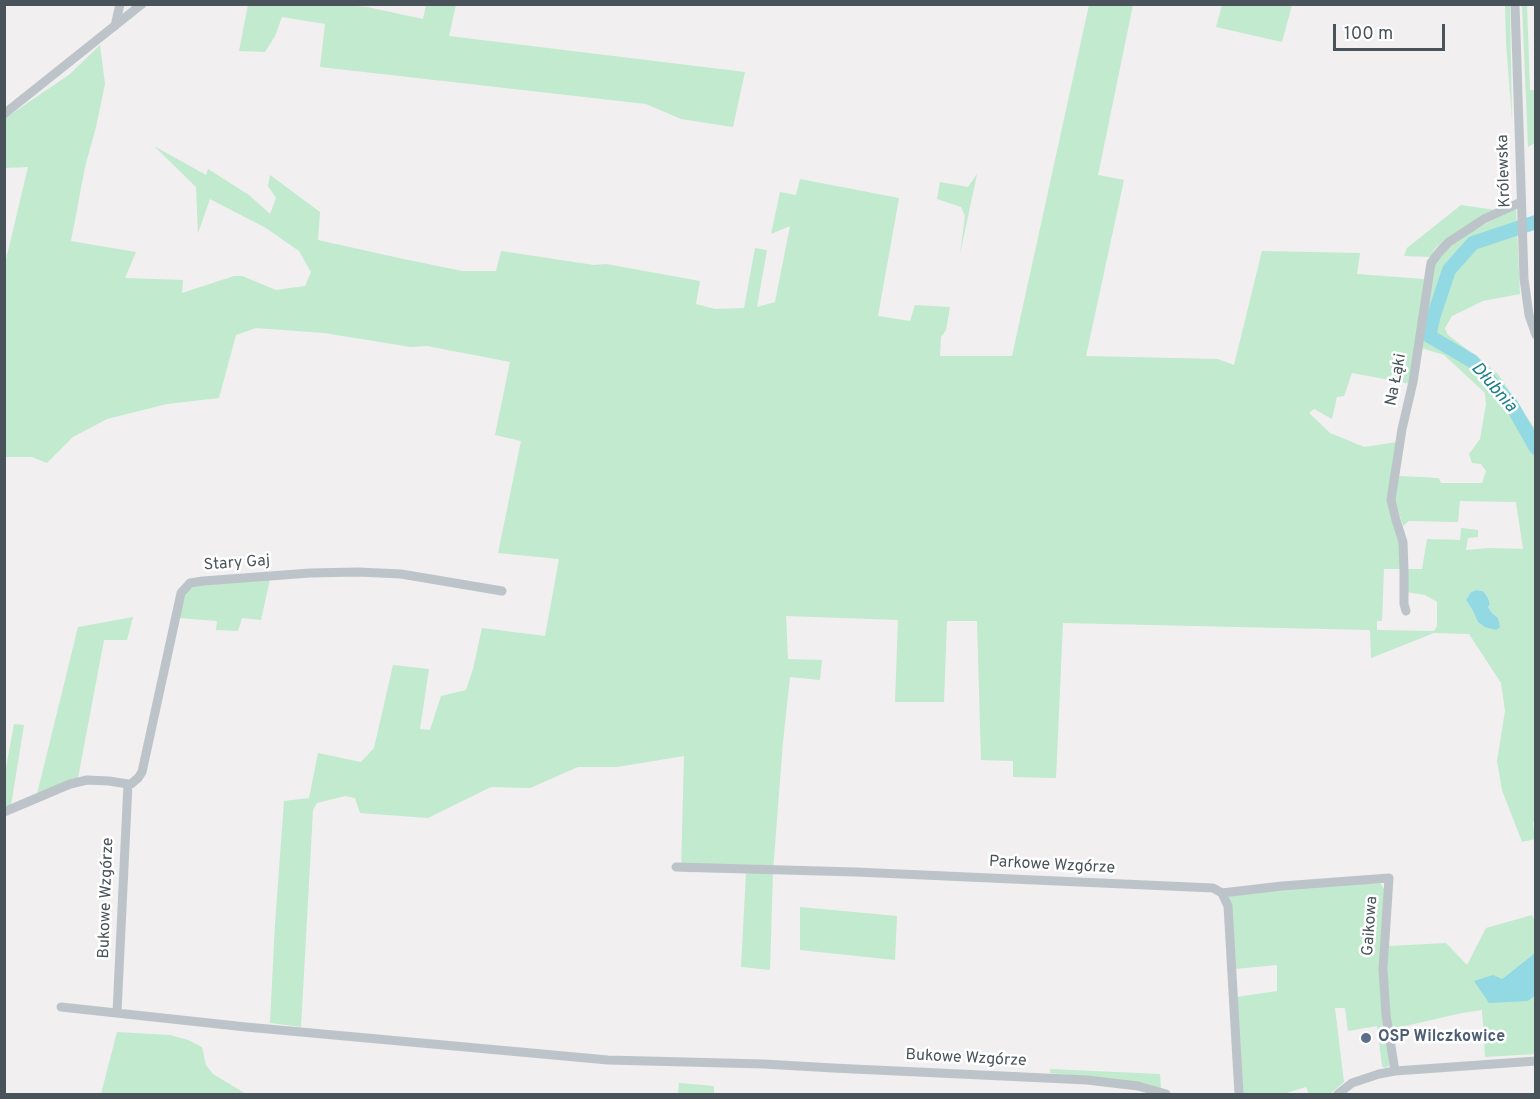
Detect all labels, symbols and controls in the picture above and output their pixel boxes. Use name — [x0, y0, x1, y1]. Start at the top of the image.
scale bar — [1336, 12, 1448, 50]
text: 100 m — [1344, 23, 1393, 46]
street label: Królewska — [1494, 134, 1516, 208]
street label: Na Łąki — [1383, 352, 1411, 408]
water label: Dłubnia — [1465, 359, 1521, 417]
street label: Stary Gaj — [203, 552, 271, 576]
street label: Bukowe Wzgórze — [95, 837, 119, 959]
street label: Parkowe Wzgórze — [988, 853, 1116, 879]
street label: Gaikowa — [1359, 895, 1383, 957]
place label: OSP Wilczkowice — [1378, 1028, 1505, 1048]
marker: OSP Wilczkowice — [1359, 1031, 1373, 1045]
street label: Bukowe Wzgórze — [905, 1046, 1027, 1072]

